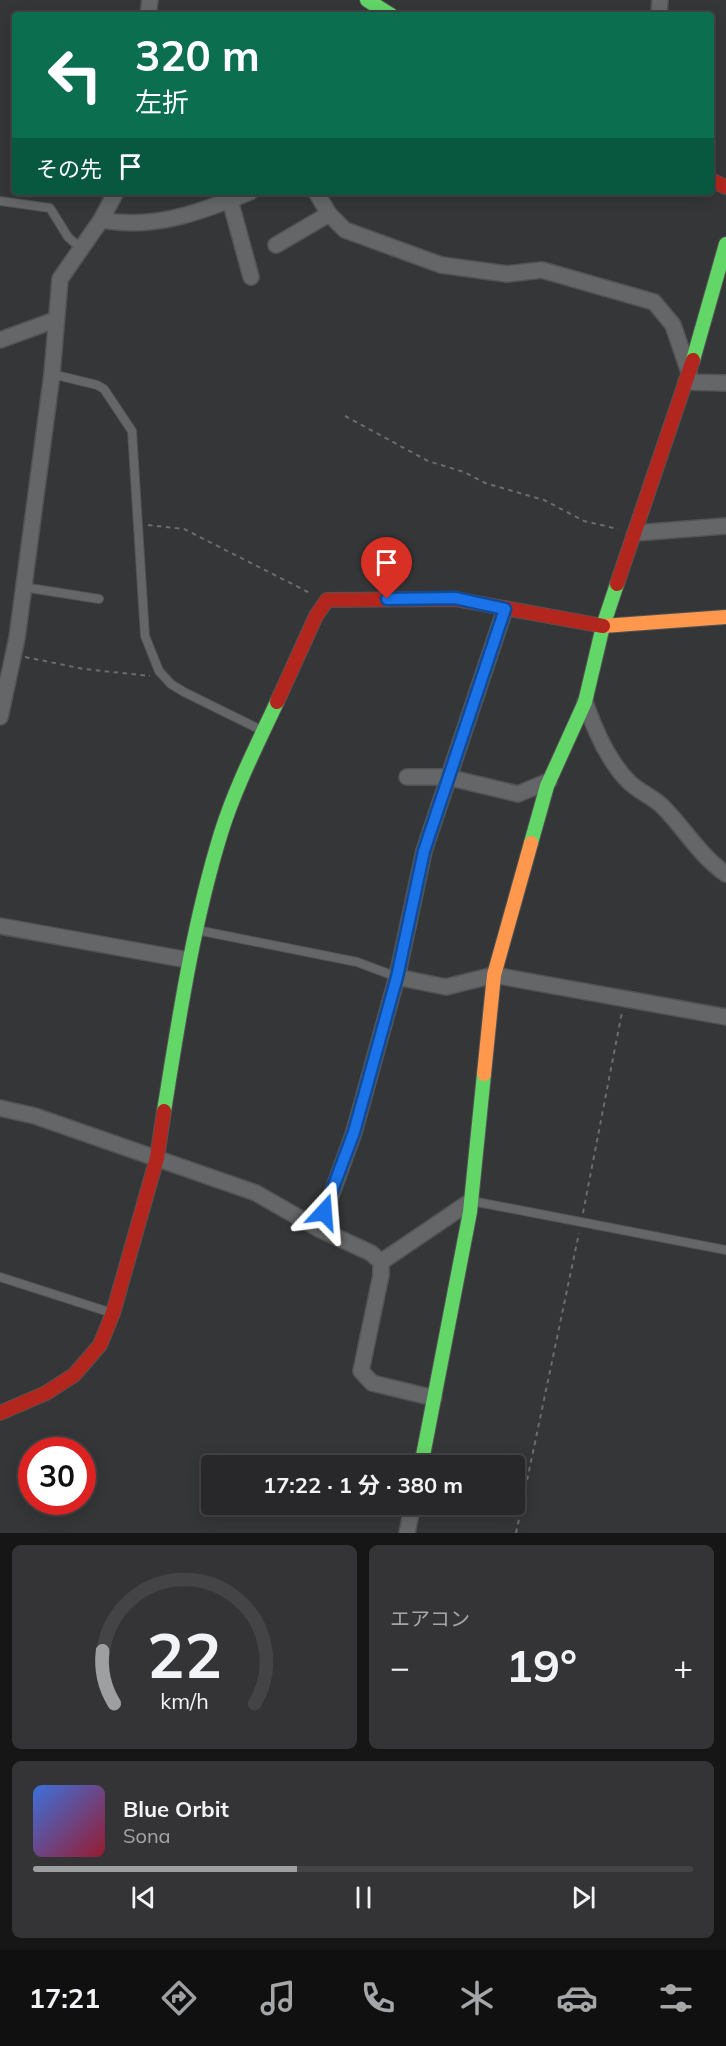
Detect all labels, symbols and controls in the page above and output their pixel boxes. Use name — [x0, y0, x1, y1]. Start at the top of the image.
text: 320 m — [135, 29, 260, 82]
icon: left — [36, 36, 114, 114]
text: 左折 — [135, 85, 189, 119]
icon: arrive — [114, 150, 147, 183]
text: その先 — [36, 155, 102, 183]
pin — [361, 537, 412, 599]
icon: arrive — [370, 546, 403, 579]
position arrow — [292, 1180, 356, 1244]
speed limit sign: 30 — [18, 1437, 96, 1515]
text: 17:22 · 1 分 · 380 m — [263, 1471, 463, 1499]
text: エアコン — [390, 1606, 470, 1631]
text: 22 — [147, 1615, 222, 1694]
text: 19° — [506, 1637, 577, 1693]
text: − — [390, 1646, 410, 1687]
text: + — [673, 1646, 693, 1687]
text: km/h — [160, 1687, 209, 1714]
text: Blue Orbit — [123, 1795, 229, 1823]
text: Sona — [123, 1823, 171, 1848]
icon: previous — [127, 1881, 160, 1914]
icon: pause — [347, 1881, 380, 1914]
icon: next — [567, 1881, 600, 1914]
icon: directions — [158, 1977, 200, 2019]
icon: music — [257, 1977, 299, 2019]
icon: phone — [357, 1977, 399, 2019]
icon: climate — [456, 1977, 498, 2019]
icon: car — [556, 1977, 598, 2019]
icon: filters — [655, 1977, 697, 2019]
text: 17:21 — [29, 1981, 100, 2015]

